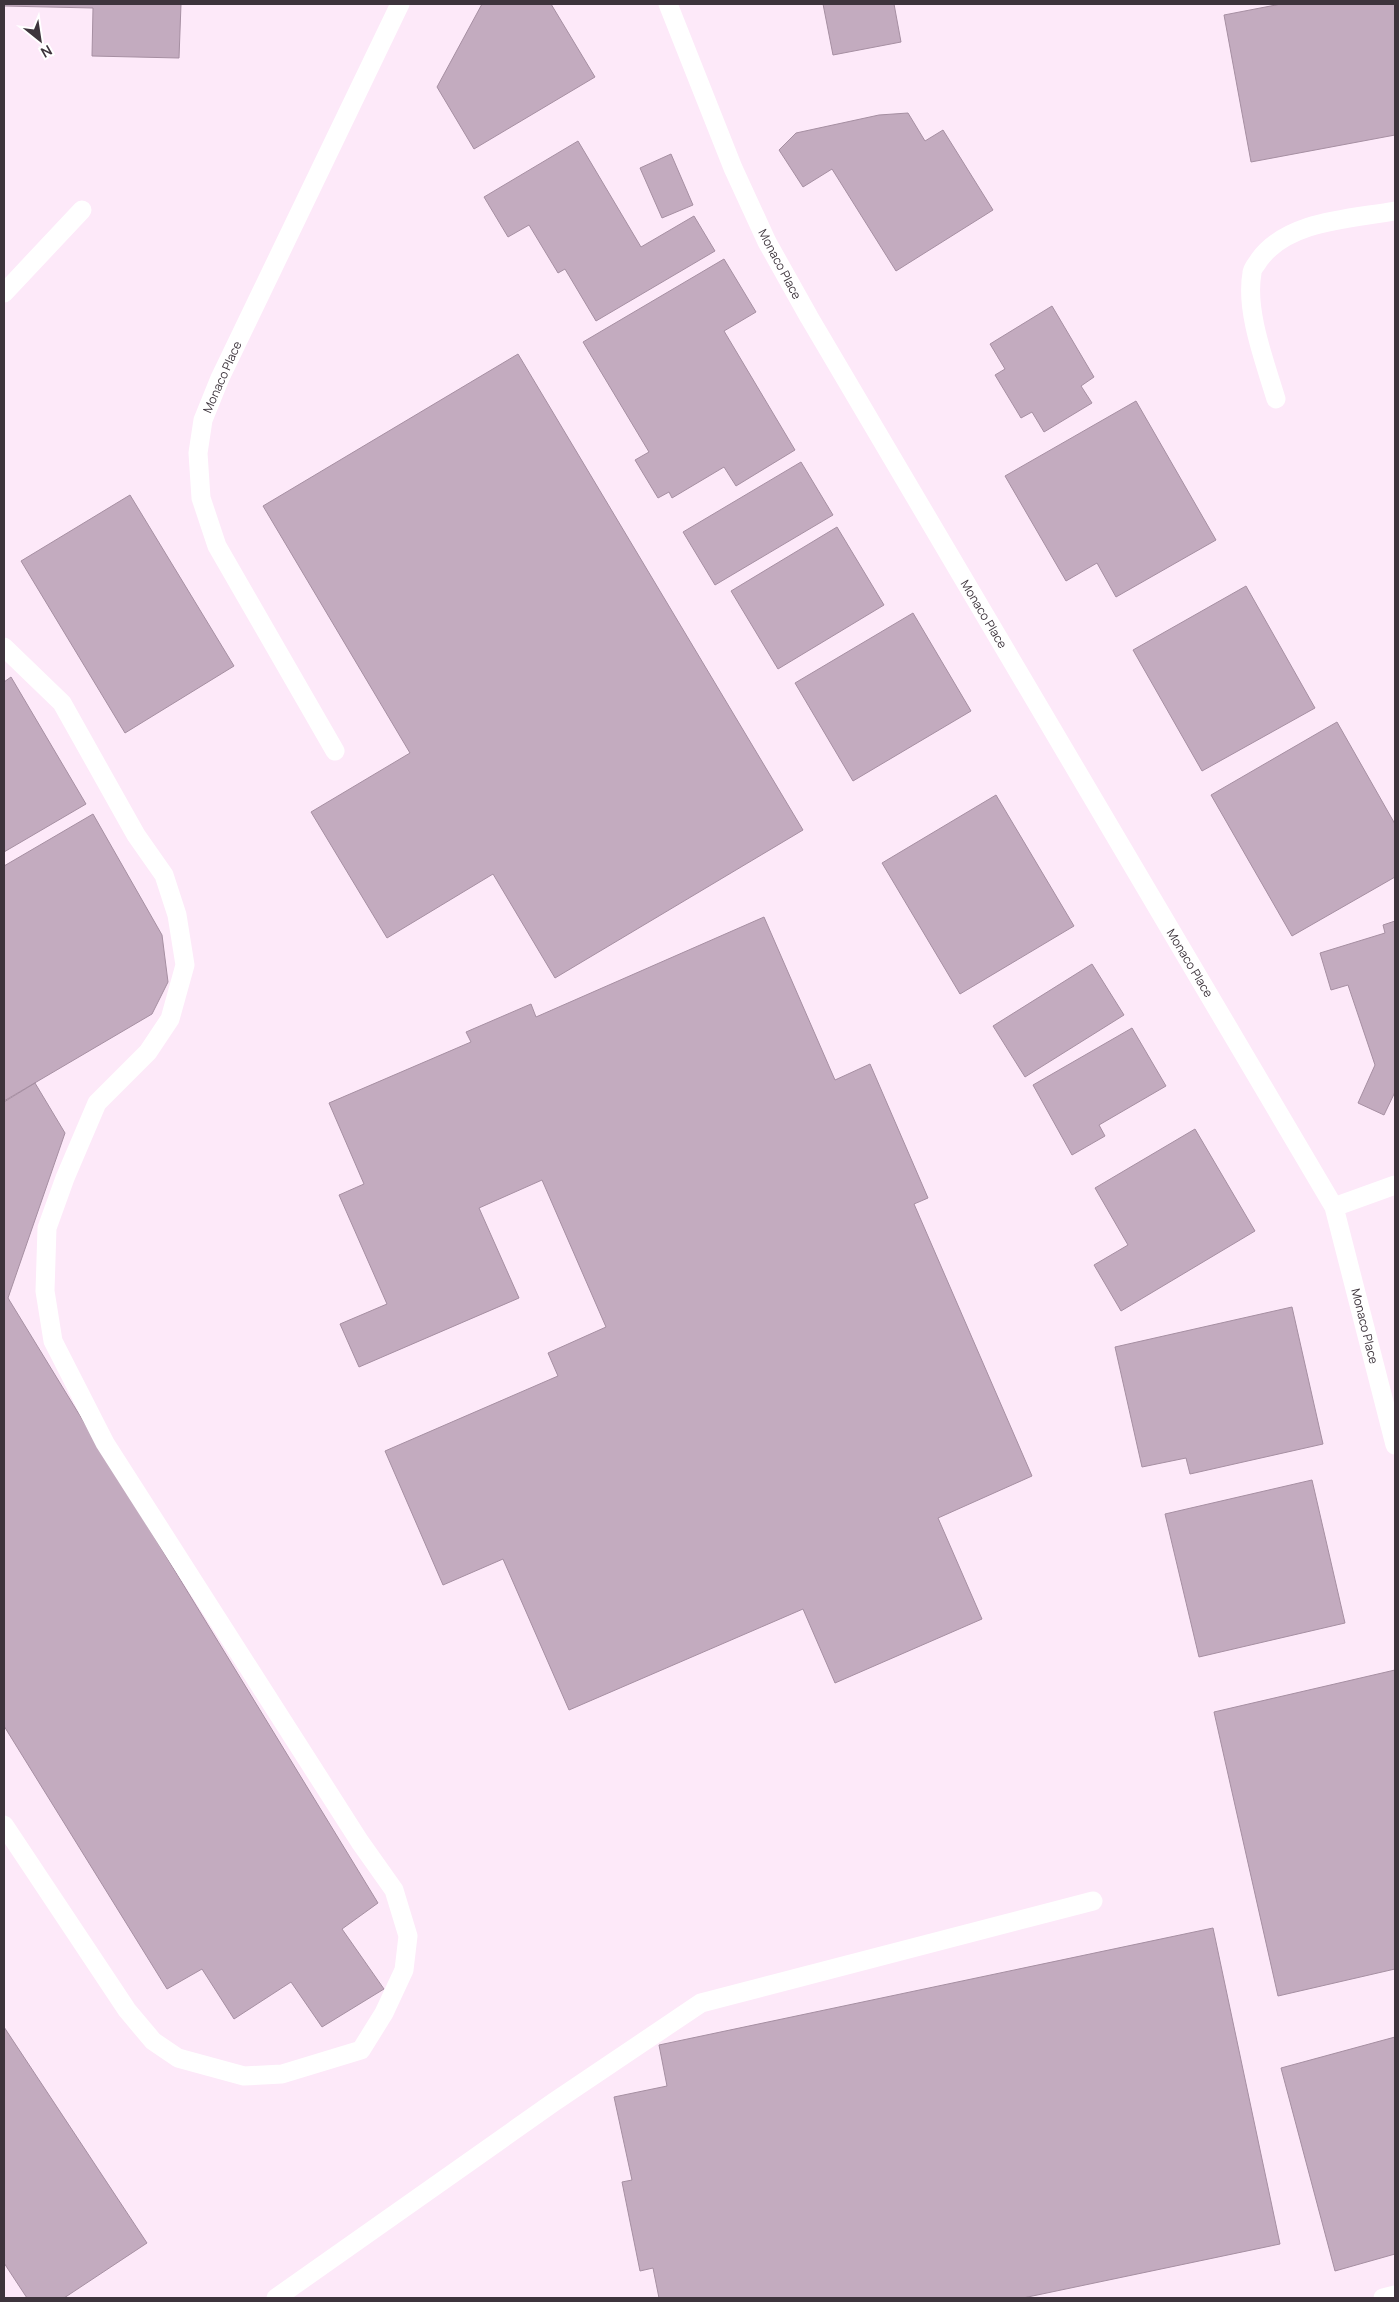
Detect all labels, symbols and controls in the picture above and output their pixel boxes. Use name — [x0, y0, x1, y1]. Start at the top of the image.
north arrow — [15, 15, 65, 65]
text: N — [38, 41, 56, 62]
street label: Monaco Place — [754, 226, 806, 302]
street label: Monaco Place — [199, 338, 245, 416]
street label: Monaco Place — [957, 577, 1011, 651]
street label: Monaco Place — [1163, 926, 1217, 1000]
street label: Monaco Place — [1347, 1287, 1383, 1365]

